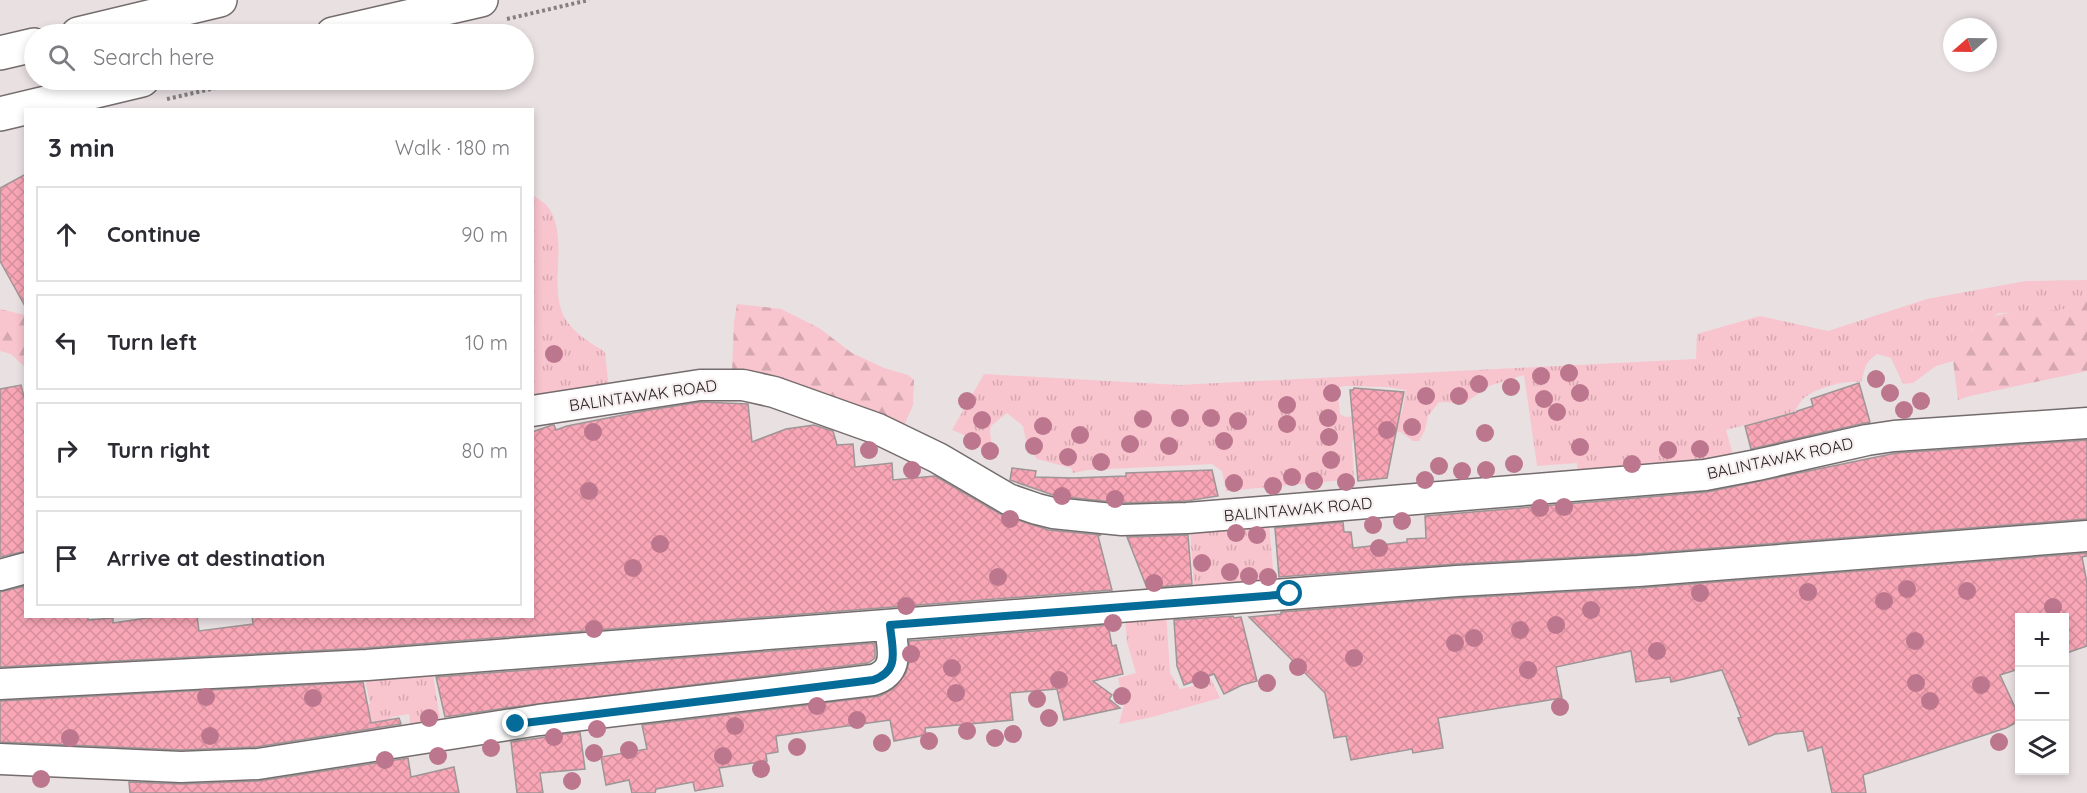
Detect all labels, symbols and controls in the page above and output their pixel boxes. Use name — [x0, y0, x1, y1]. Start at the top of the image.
north arrow — [1943, 18, 1997, 72]
search box — [24, 24, 534, 90]
icon: search — [45, 41, 78, 74]
text: Search here — [93, 43, 214, 71]
text: 3 min — [48, 131, 115, 164]
text: Walk · 180 m — [395, 135, 510, 160]
icon: ahead — [50, 218, 83, 251]
text: Continue — [107, 220, 201, 248]
text: 90 m — [461, 222, 508, 247]
icon: left — [50, 326, 83, 359]
text: Turn left — [107, 328, 197, 356]
text: 10 m — [465, 330, 508, 355]
street label: BALINTAWAK ROAD — [568, 375, 718, 415]
street label: BALINTAWAK ROAD — [1705, 433, 1855, 483]
icon: right — [50, 434, 83, 467]
text: Turn right — [107, 436, 211, 464]
text: 80 m — [462, 438, 508, 463]
street label: BALINTAWAK ROAD — [1223, 493, 1373, 525]
icon: arrive — [50, 542, 83, 575]
text: Arrive at destination — [107, 544, 325, 572]
route start — [1276, 580, 1302, 606]
map controls — [2015, 613, 2069, 775]
button: + — [2015, 613, 2069, 667]
button: − — [2015, 667, 2069, 721]
route end — [502, 710, 528, 736]
button: layers — [2015, 721, 2069, 775]

